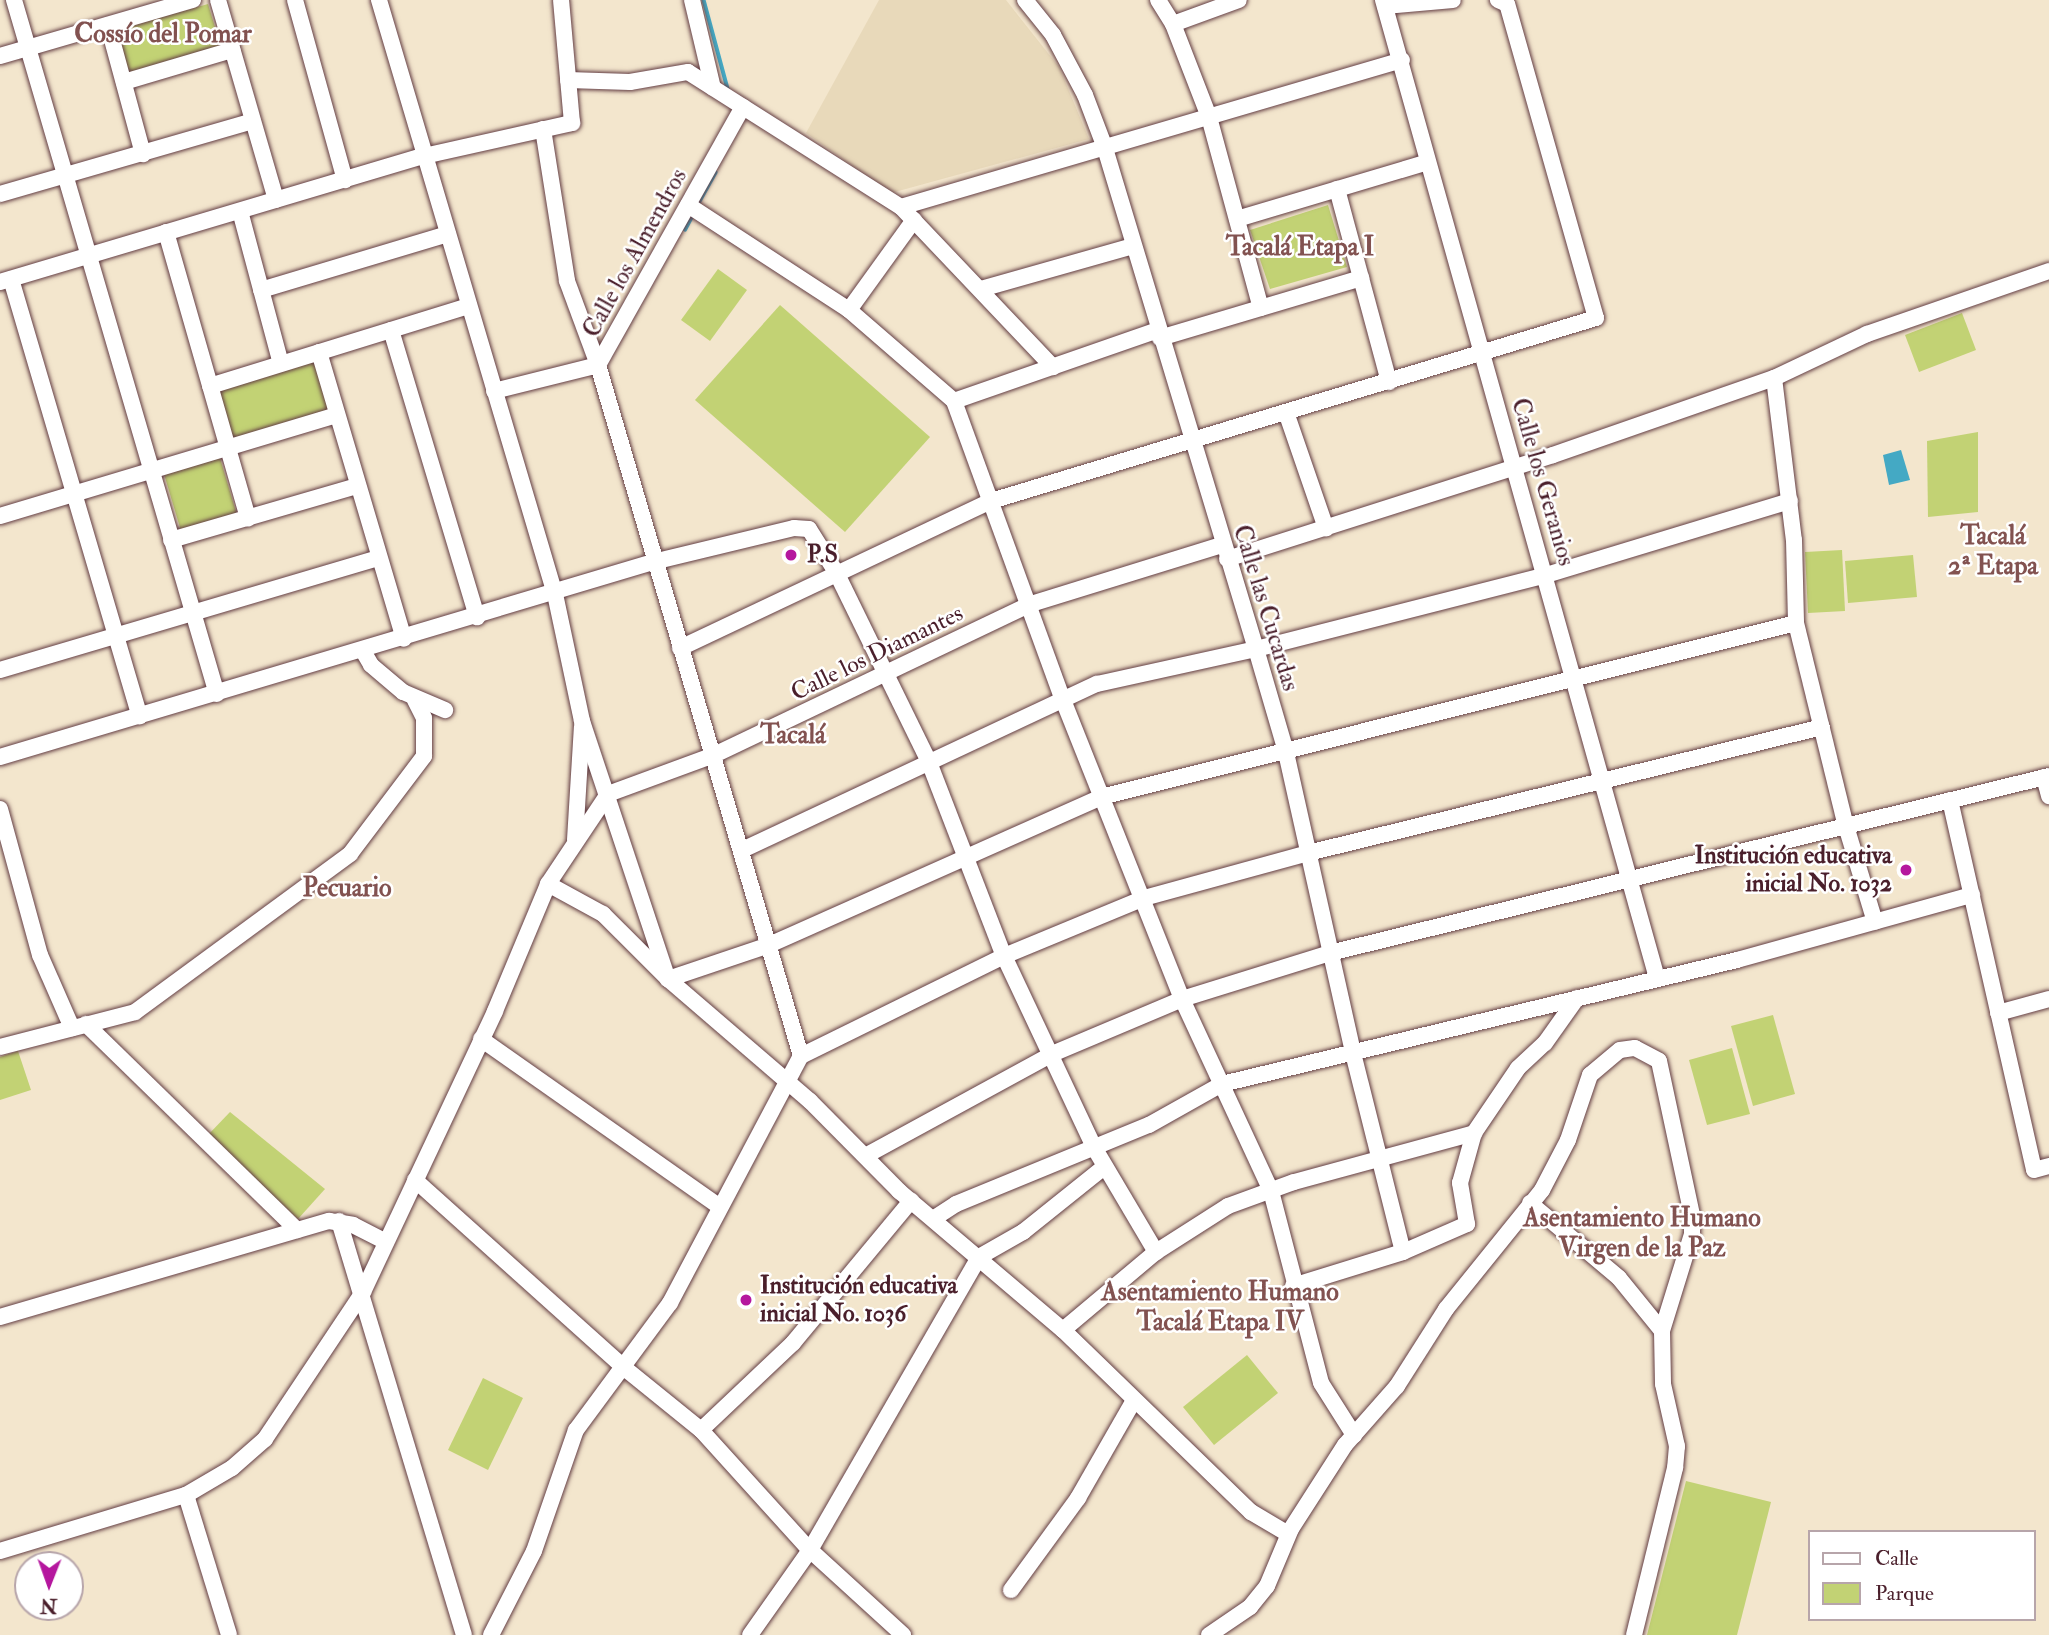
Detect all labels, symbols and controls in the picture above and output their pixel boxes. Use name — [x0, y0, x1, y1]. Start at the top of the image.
district label: Cossío del Pomar — [74, 19, 252, 51]
street label: Calle los Almendros — [577, 164, 693, 342]
district label: Tacalá Etapa I — [1226, 232, 1374, 264]
street label: Calle los Geranios — [1505, 395, 1581, 569]
district label: Tacalá 2ª Etapa — [1948, 521, 2038, 582]
street label: Calle las Cucardas — [1227, 522, 1305, 694]
place label: P.S — [807, 541, 838, 569]
marker: P.S — [781, 545, 801, 565]
street label: Calle los Diamantes — [786, 599, 968, 707]
district label: Tacalá — [760, 720, 826, 752]
place label: Institución educativa inicial No. 1032 — [1695, 842, 1892, 898]
marker: Institución educativa inicial No. 1032 — [1898, 862, 1914, 878]
district label: Pecuario — [302, 873, 392, 905]
district label: Asentamiento Humano Virgen de la Paz — [1523, 1203, 1761, 1264]
place label: Institución educativa inicial No. 1036 — [760, 1272, 957, 1328]
district label: Asentamiento Humano Tacalá Etapa IV — [1101, 1277, 1339, 1338]
marker: Institución educativa inicial No. 1036 — [738, 1292, 754, 1308]
legend — [1808, 1530, 2035, 1621]
text: Calle — [1875, 1545, 1918, 1572]
north arrow — [14, 1551, 84, 1621]
text: Parque — [1875, 1580, 1934, 1607]
text: N — [40, 1593, 57, 1617]

